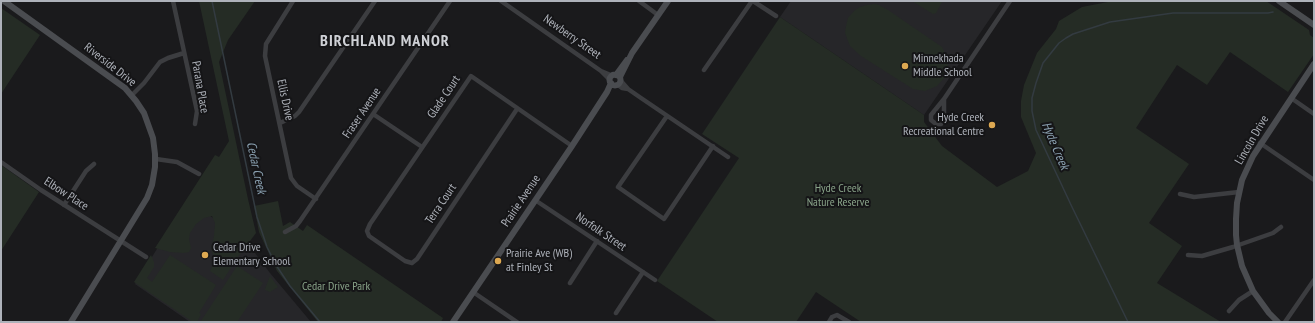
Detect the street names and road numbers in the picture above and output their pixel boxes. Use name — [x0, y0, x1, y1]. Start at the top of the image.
street label: Newberry Street — [540, 12, 604, 62]
street label: Riverside Drive — [81, 40, 139, 90]
street label: Parana Place — [188, 60, 212, 114]
street label: Glade Court — [424, 73, 464, 121]
street label: Ellis Drive — [274, 78, 296, 122]
street label: Fraser Avenue — [340, 85, 384, 141]
street label: Lincoln Drive — [1232, 113, 1272, 167]
street label: Prairie Avenue — [498, 172, 544, 230]
street label: Elbow Place — [41, 174, 91, 214]
street label: Terra Court — [422, 181, 460, 227]
street label: Norfolk Street — [573, 210, 629, 254]

